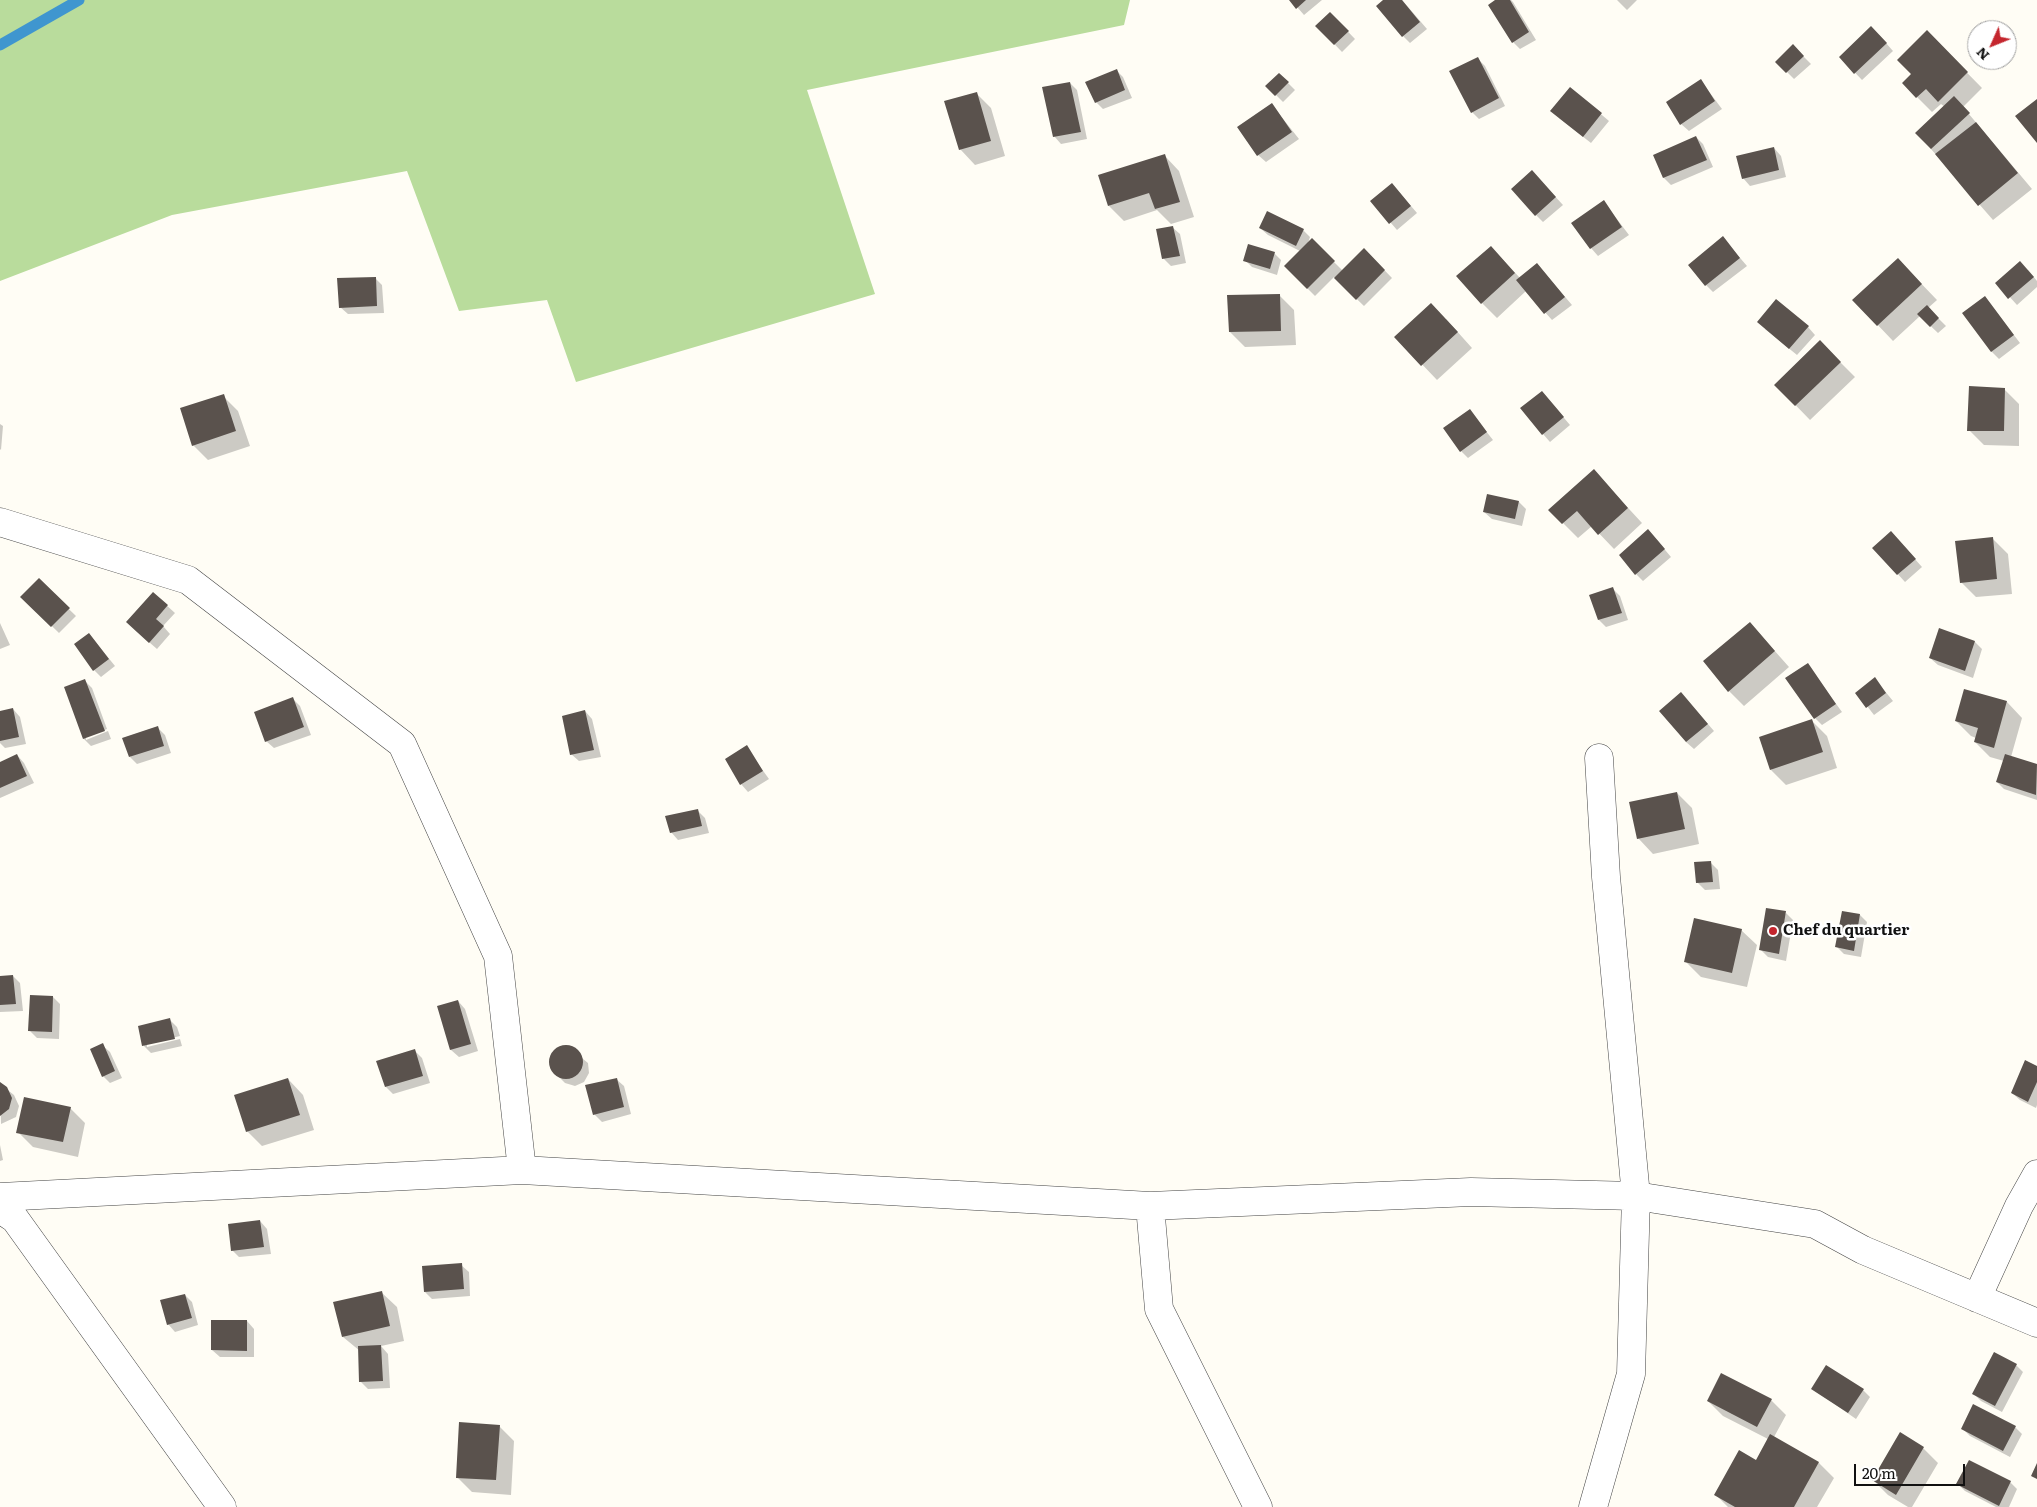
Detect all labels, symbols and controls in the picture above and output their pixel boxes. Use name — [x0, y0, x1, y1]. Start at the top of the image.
north arrow — [1967, 20, 2017, 70]
text: N — [1971, 44, 1993, 66]
place label: Chef du quartier — [1783, 922, 1909, 940]
marker: Chef du quartier — [1767, 925, 1779, 937]
scale bar — [1857, 1454, 1968, 1486]
text: 20 m — [1862, 1461, 1896, 1484]

